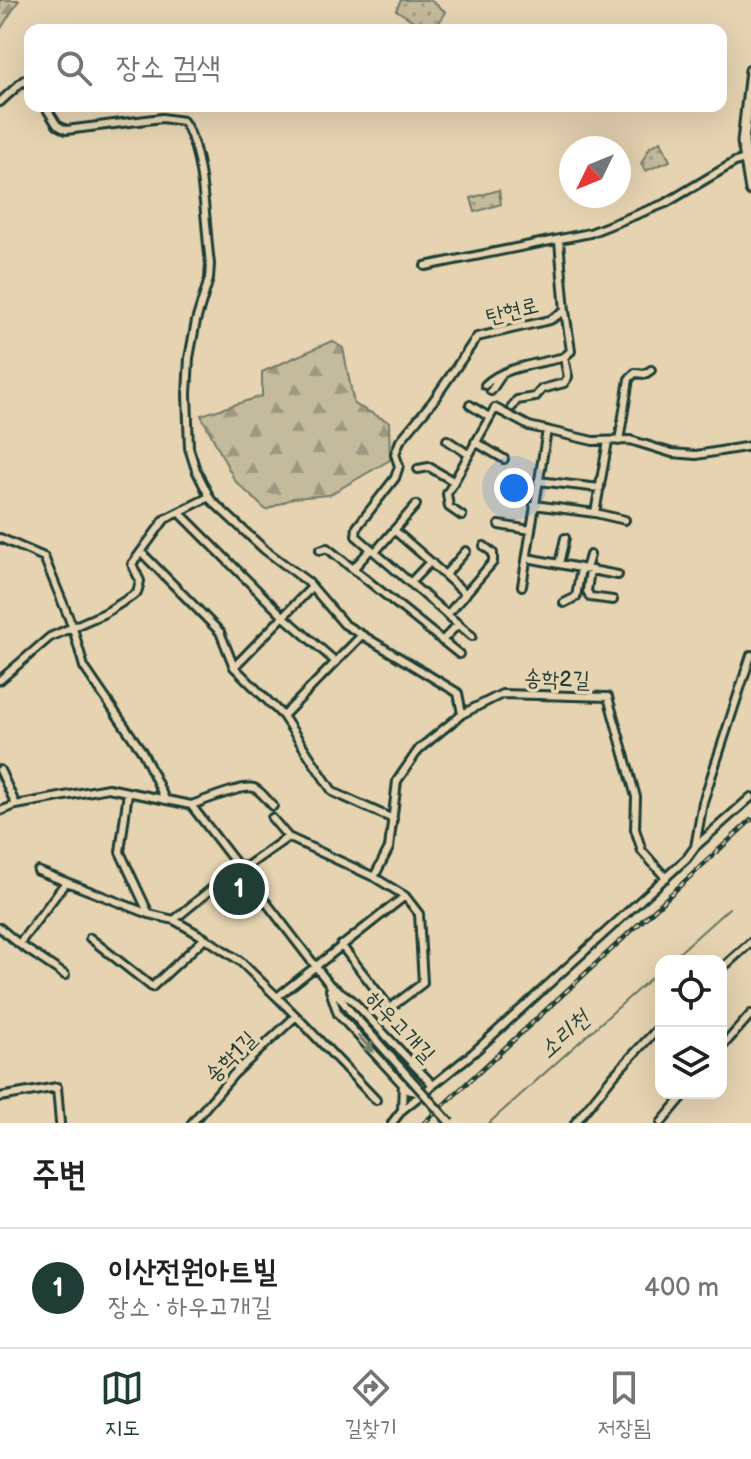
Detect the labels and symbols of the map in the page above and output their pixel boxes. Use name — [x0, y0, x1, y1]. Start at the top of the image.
north arrow — [559, 136, 631, 208]
street label: 탄현로 — [483, 292, 541, 331]
your location — [494, 468, 534, 508]
street label: 송학2길 — [523, 665, 591, 694]
pin: 1 — [213, 859, 265, 919]
street label: 하우고개길 — [359, 986, 441, 1068]
water label: 소리천 — [533, 1002, 598, 1065]
street label: 송학1길 — [200, 1026, 263, 1088]
one-way arrow — [357, 1034, 375, 1053]

